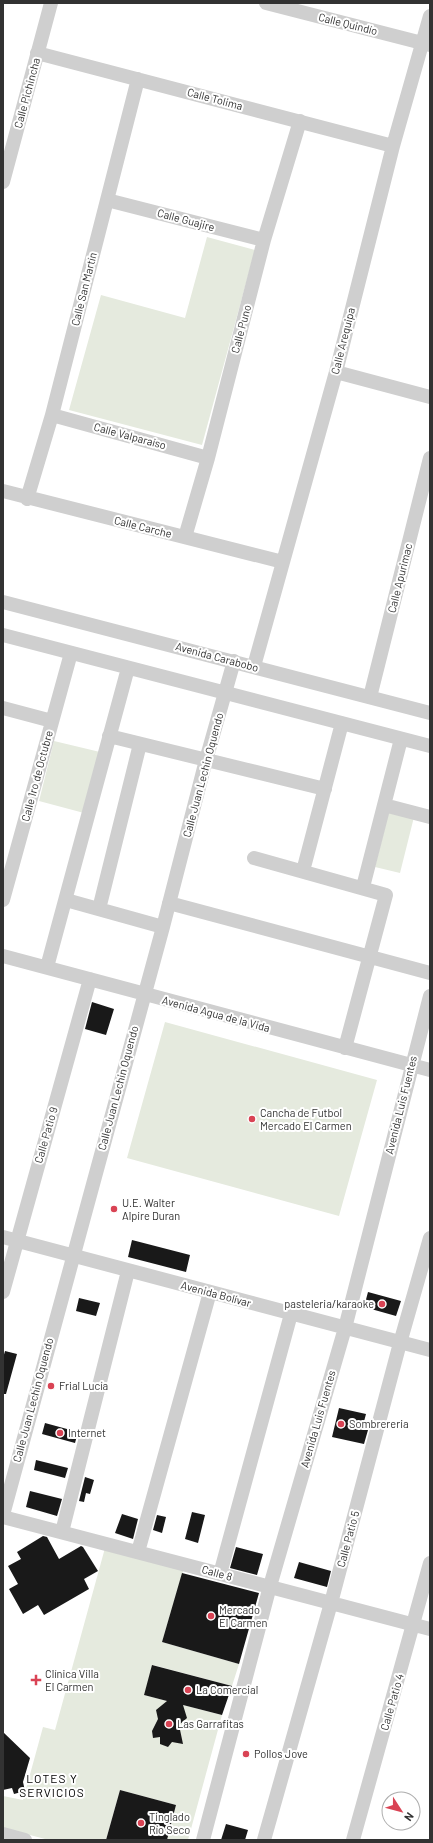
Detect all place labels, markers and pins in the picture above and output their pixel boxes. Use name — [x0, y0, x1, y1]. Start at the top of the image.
place label: Cancha de Futbol Mercado El Carmen — [260, 1106, 352, 1132]
marker: Cancha de Futbol Mercado El Carmen — [247, 1114, 257, 1124]
place label: U.E. Walter Alpire Duran — [122, 1196, 180, 1222]
marker: U.E. Walter Alpire Duran — [109, 1204, 119, 1214]
place label: pasteleria/karaoke — [284, 1297, 374, 1310]
marker: pasteleria/karaoke — [377, 1299, 387, 1309]
place label: Frial Lucía — [59, 1379, 108, 1392]
marker: Frial Lucía — [46, 1381, 56, 1391]
place label: Sombrereria — [349, 1417, 409, 1430]
marker: Sombrereria — [336, 1419, 346, 1429]
place label: Internet — [68, 1426, 106, 1439]
marker: Internet — [55, 1428, 65, 1438]
place label: Mercado El Carmen — [219, 1603, 267, 1629]
marker: Mercado El Carmen — [206, 1611, 216, 1621]
place label: Clínica Villa El Carmen — [45, 1667, 99, 1693]
marker: Clínica Villa El Carmen — [30, 1674, 42, 1686]
place label: La Comercial — [196, 1683, 258, 1696]
marker: La Comercial — [183, 1685, 193, 1695]
place label: Las Garrafitas — [177, 1717, 244, 1730]
marker: Las Garrafitas — [164, 1719, 174, 1729]
place label: Pollos Jove — [254, 1747, 308, 1760]
marker: Pollos Jove — [241, 1749, 251, 1759]
place label: Tinglado Río Seco — [149, 1810, 190, 1836]
marker: Tinglado Río Seco — [136, 1818, 146, 1828]

